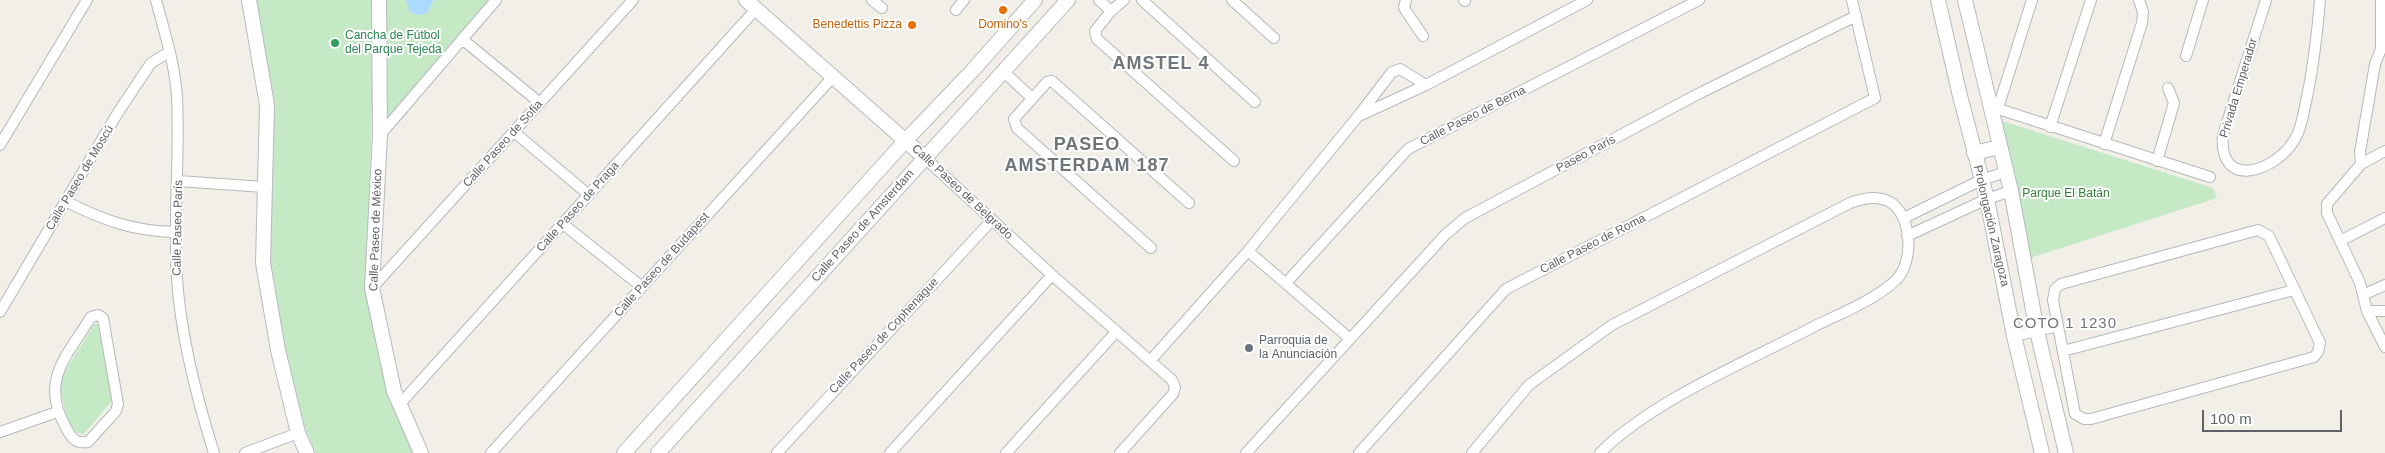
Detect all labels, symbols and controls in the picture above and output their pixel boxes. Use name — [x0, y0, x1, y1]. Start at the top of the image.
marker: Domino's — [997, 4, 1009, 16]
place label: Benedettis Pizza — [813, 18, 902, 32]
place label: Domino's — [978, 18, 1028, 32]
marker: Benedettis Pizza — [906, 19, 918, 31]
place label: Cancha de Fútbol del Parque Tejeda — [345, 29, 442, 57]
street label: Privada Emperador — [2217, 36, 2261, 140]
marker: Cancha de Fútbol del Parque Tejeda — [329, 37, 341, 49]
district label: AMSTEL 4 — [1111, 53, 1211, 75]
street label: Calle Paseo de Berna — [1418, 83, 1528, 149]
street label: Calle Paseo de Sofia — [460, 98, 546, 190]
street label: Calle Paseo de Moscú — [43, 123, 117, 233]
street label: Paseo París — [1554, 132, 1618, 176]
district label: PASEO AMSTERDAM 187 — [1003, 134, 1171, 176]
street label: Calle Paseo de Belgrado — [909, 141, 1015, 243]
street label: Calle Paseo de Praga — [534, 159, 622, 255]
street label: Prolongación Zaragoza — [1970, 164, 2012, 288]
street label: Calle Paseo de Amsterdam — [809, 167, 917, 285]
street label: Calle Paseo de México — [367, 168, 385, 292]
street label: Calle Paseo París — [170, 180, 186, 276]
park label: Parque El Batán — [2022, 187, 2110, 201]
street label: Calle Paseo de Budapest — [611, 210, 713, 320]
street label: Calle Paseo de Roma — [1538, 211, 1648, 277]
street label: Calle Paseo de Cophenague — [826, 275, 942, 397]
district label: COTO 1 1230 — [2012, 315, 2118, 333]
place label: Parroquia de la Anunciación — [1259, 334, 1337, 362]
marker: Parroquia de la Anunciación — [1243, 342, 1255, 354]
scale bar — [2205, 400, 2345, 432]
text: 100 m — [2210, 410, 2252, 427]

